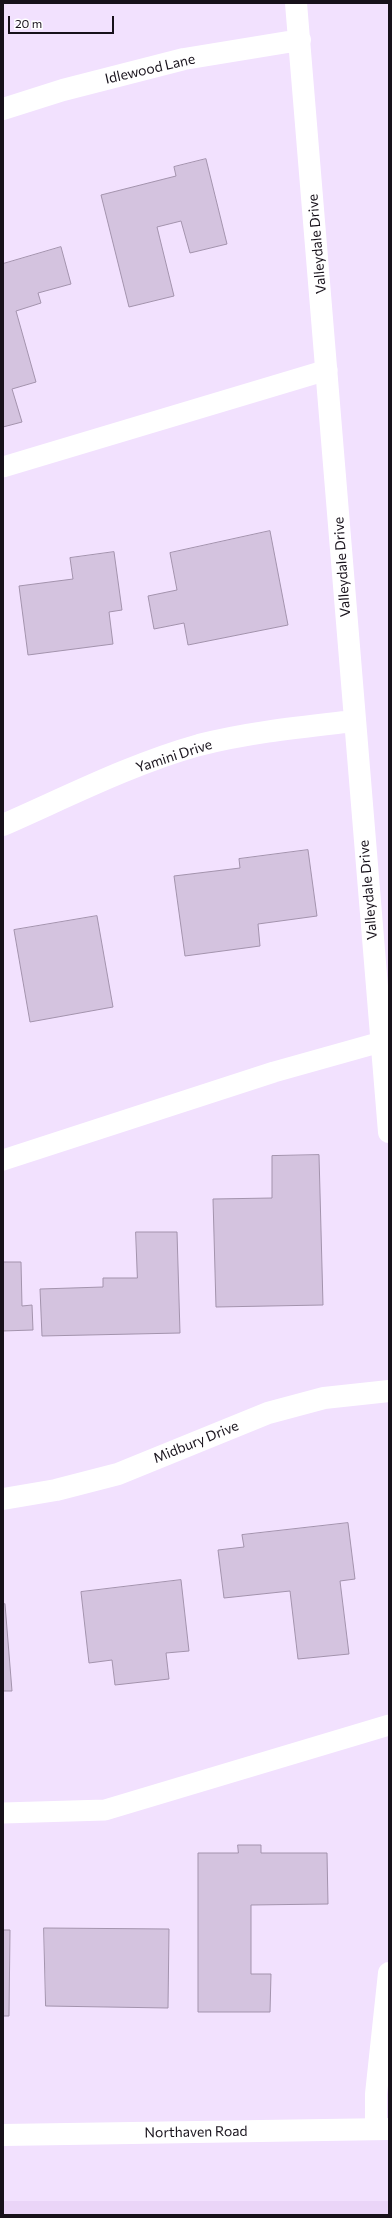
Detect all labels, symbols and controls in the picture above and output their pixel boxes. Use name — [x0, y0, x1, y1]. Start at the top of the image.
scale bar — [10, 8, 116, 34]
text: 20 m — [15, 16, 42, 30]
street label: Idlewood Lane — [103, 50, 197, 88]
street label: Valleydale Drive — [304, 193, 330, 295]
street label: Valleydale Drive — [330, 516, 354, 618]
street label: Yamini Drive — [134, 736, 214, 776]
street label: Valleydale Drive — [355, 839, 381, 941]
street label: Midbury Drive — [151, 1417, 241, 1467]
street label: Northaven Road — [144, 2123, 248, 2141]

